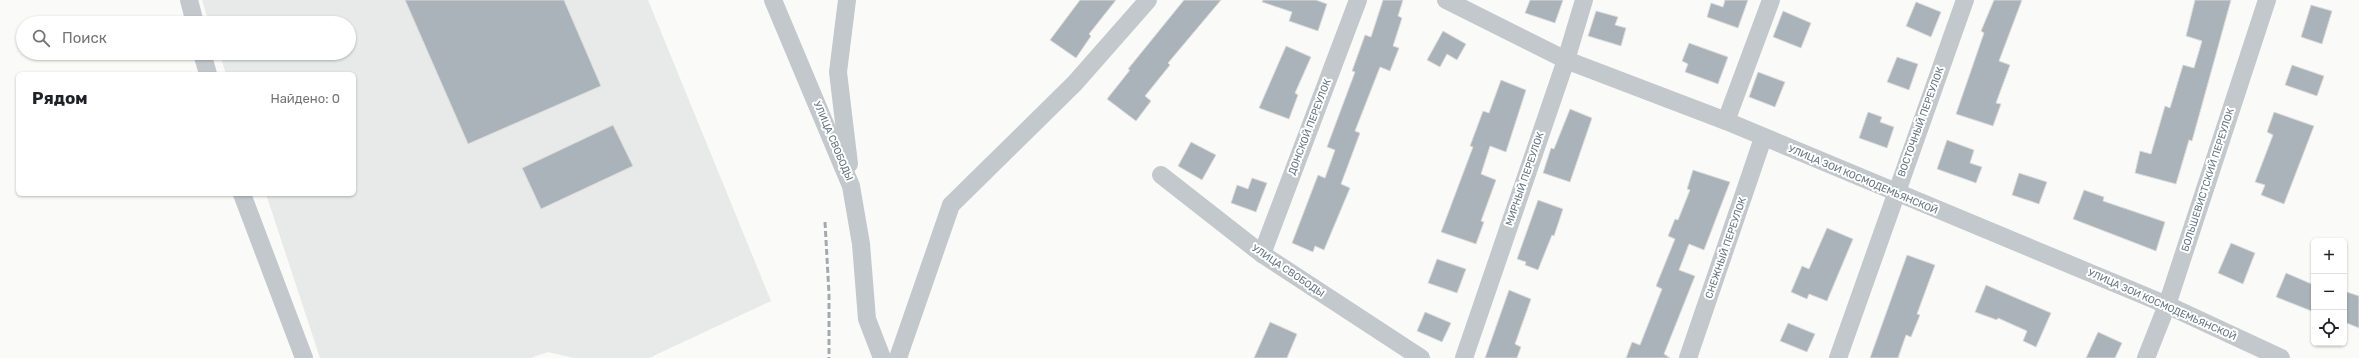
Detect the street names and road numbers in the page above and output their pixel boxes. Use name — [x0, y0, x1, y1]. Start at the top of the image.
street label: ВОСТОЧНЫЙ ПЕРЕУЛОК — [1896, 65, 1947, 179]
street label: ДОНСКОЙ ПЕРЕУЛОК — [1286, 77, 1334, 177]
street label: УЛИЦА СВОБОДЫ — [811, 99, 855, 183]
street label: БОЛЬШЕВИСТСКИЙ ПЕРЕУЛОК — [2179, 106, 2237, 253]
street label: МИРНЫЙ ПЕРЕУЛОК — [1503, 130, 1547, 228]
street label: УЛИЦА ЗОИ КОСМОДЕМЬЯНСКОЙ — [1786, 143, 1940, 217]
street label: СНЕЖНЫЙ ПЕРЕУЛОК — [1703, 195, 1749, 300]
street label: УЛИЦА СВОБОДЫ — [1249, 242, 1327, 300]
street label: УЛИЦА ЗОИ КОСМОДЕМЬЯНСКОЙ — [2086, 267, 2238, 343]

